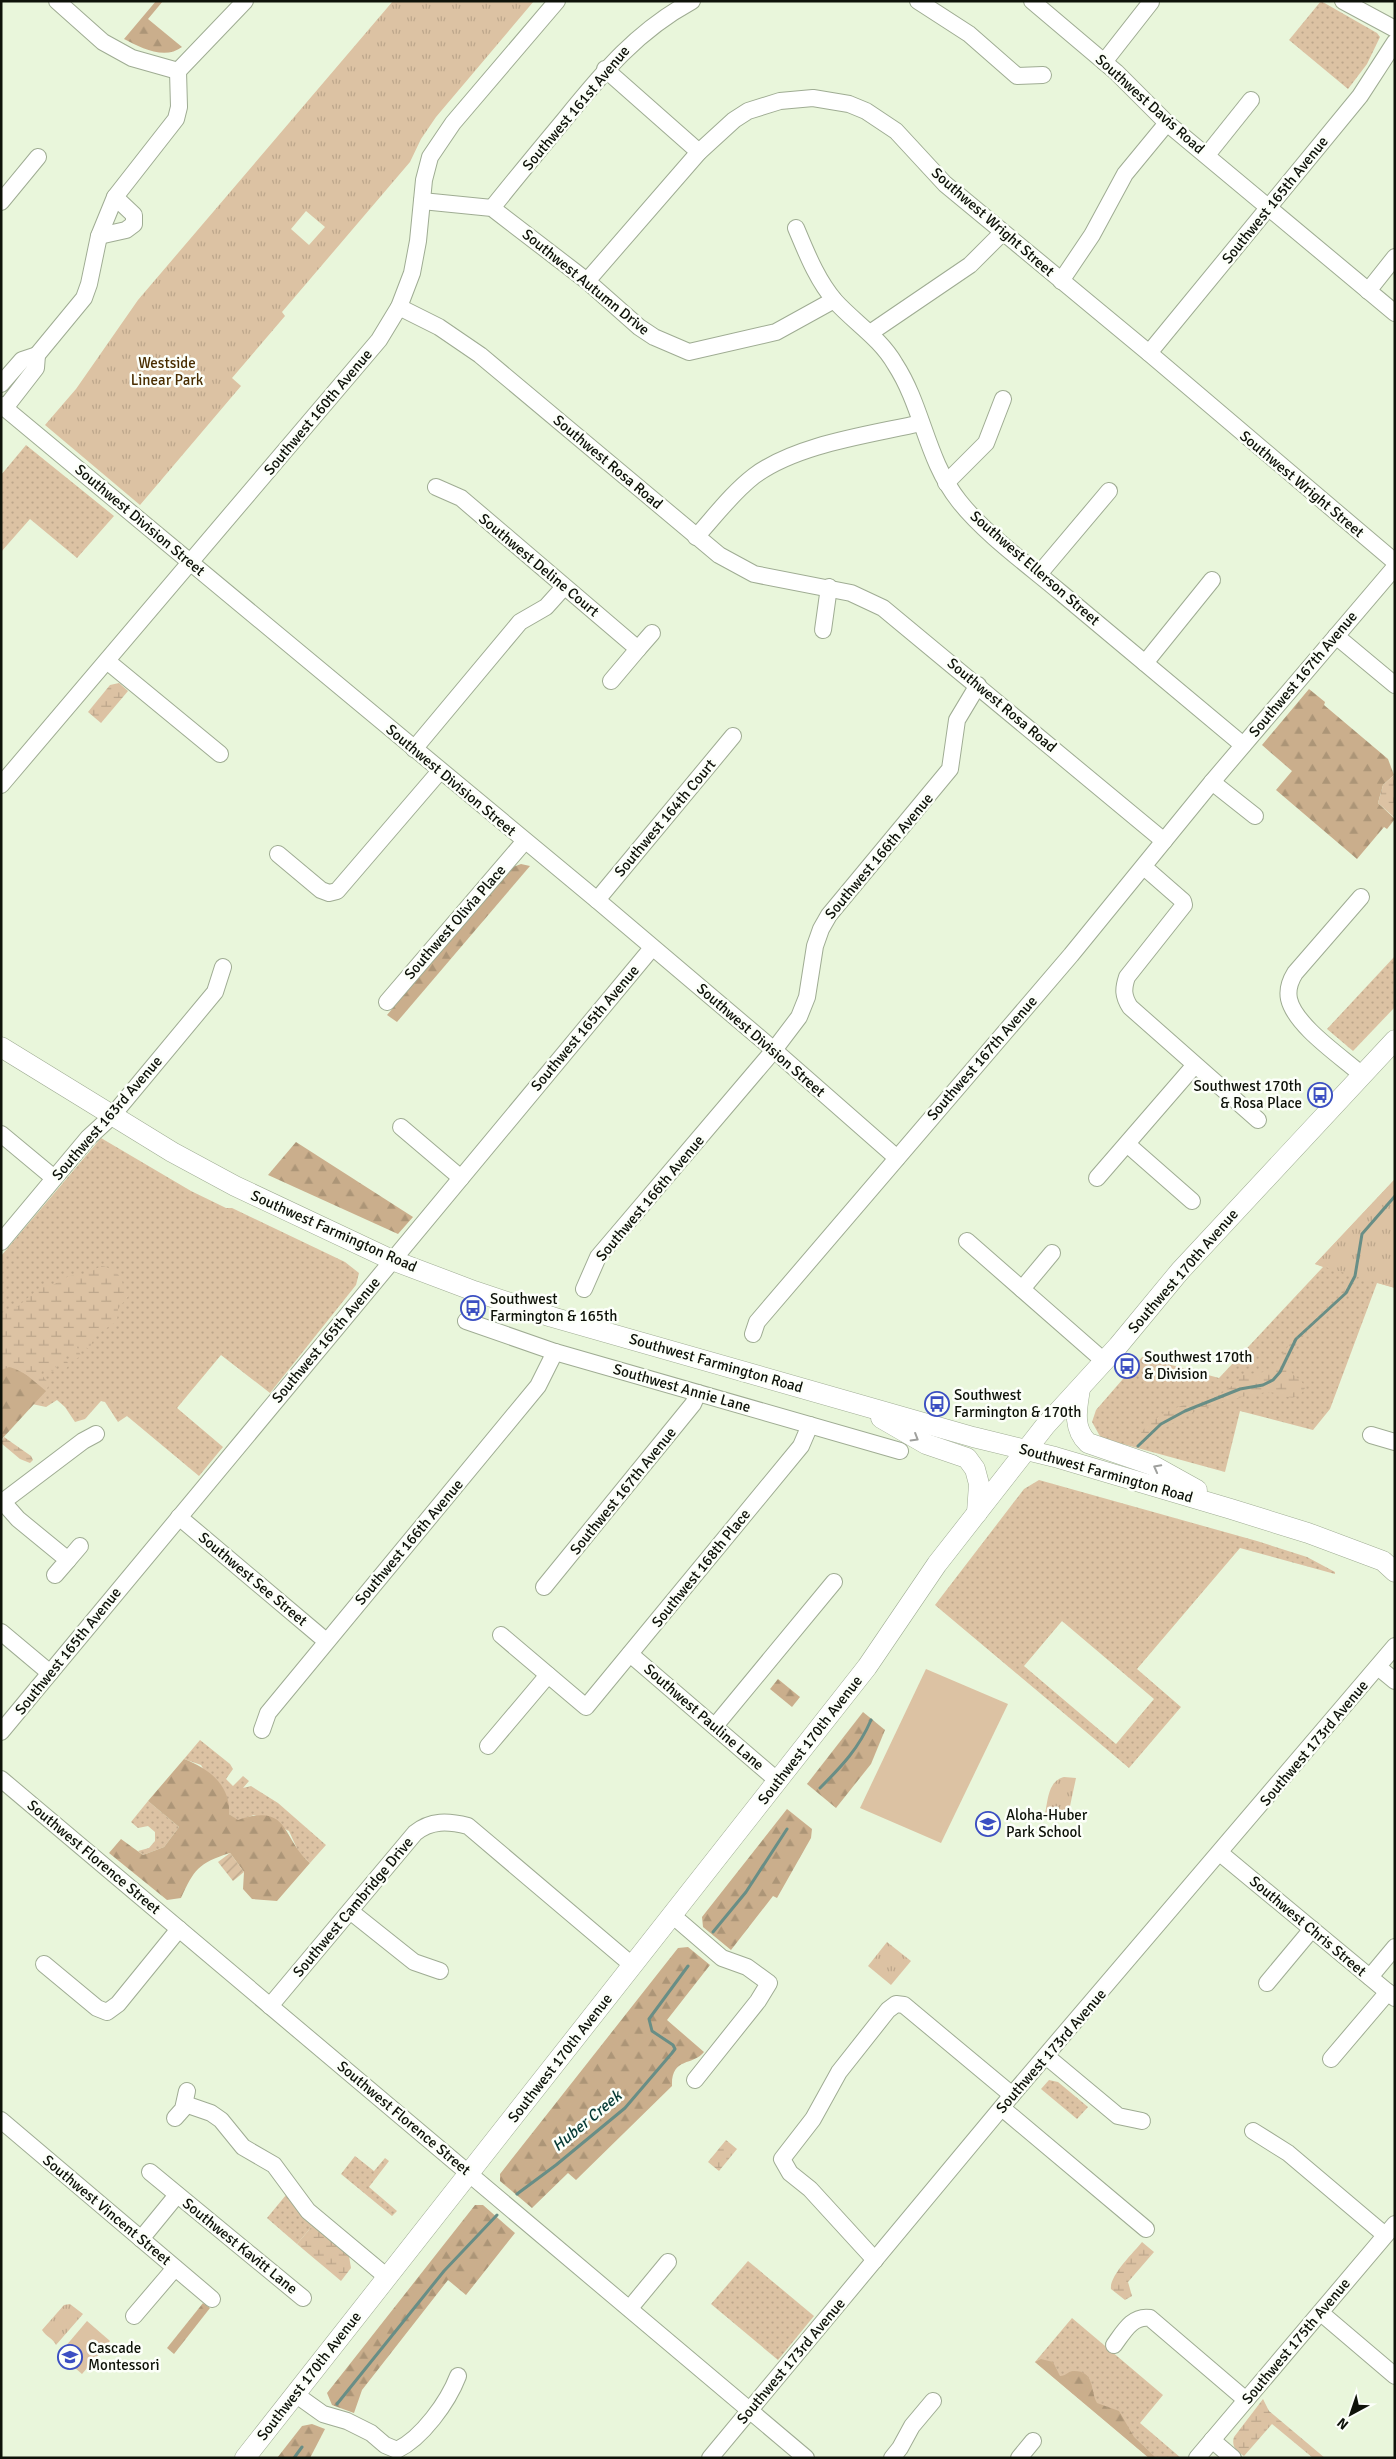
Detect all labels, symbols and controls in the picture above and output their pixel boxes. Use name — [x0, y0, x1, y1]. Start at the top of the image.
street label: Southwest 161st Avenue — [519, 42, 633, 174]
street label: Southwest Davis Road — [1092, 50, 1208, 158]
street label: Southwest 165th Avenue — [1218, 133, 1332, 267]
street label: Southwest Wright Street — [928, 164, 1058, 280]
street label: Southwest Autumn Drive — [519, 225, 653, 339]
street label: Southwest 160th Avenue — [260, 345, 376, 479]
park label: Westside Linear Park — [131, 354, 204, 389]
street label: Southwest Rosa Road — [550, 411, 666, 513]
street label: Southwest Wright Street — [1236, 427, 1368, 541]
street label: Southwest Division Street — [71, 460, 209, 580]
street label: Southwest Ellerson Street — [967, 507, 1103, 629]
street label: Southwest Deline Court — [475, 509, 603, 621]
street label: Southwest 167th Avenue — [1245, 607, 1361, 741]
street label: Southwest Rosa Road — [944, 654, 1060, 756]
street label: Southwest Division Street — [382, 720, 520, 840]
street label: Southwest 164th Court — [611, 756, 719, 880]
street label: Southwest 166th Avenue — [821, 789, 937, 923]
street label: Southwest Olivia Place — [400, 861, 510, 983]
street label: Southwest 165th Avenue — [527, 961, 643, 1095]
street label: Southwest Division Street — [693, 979, 829, 1101]
street label: Southwest 167th Avenue — [923, 992, 1041, 1124]
street label: Southwest 163rd Avenue — [48, 1052, 166, 1184]
place label: Southwest 170th & Rosa Place — [1193, 1077, 1302, 1112]
bus stop icon: Southwest 170th & Rosa Place — [1307, 1082, 1333, 1108]
street label: Southwest 166th Avenue — [592, 1131, 708, 1265]
street label: Southwest Farmington Road — [248, 1186, 420, 1276]
street label: Southwest 170th Avenue — [1124, 1205, 1242, 1337]
street label: Southwest 165th Avenue — [268, 1273, 384, 1407]
place label: Southwest Farmington & 165th — [490, 1290, 617, 1325]
bus stop icon: Southwest Farmington & 165th — [460, 1295, 486, 1321]
street label: Southwest Farmington Road — [627, 1330, 805, 1396]
place label: Southwest 170th & Division — [1144, 1348, 1253, 1383]
bus stop icon: Southwest 170th & Division — [1114, 1353, 1140, 1379]
street label: Southwest Annie Lane — [611, 1360, 753, 1416]
place label: Southwest Farmington & 170th — [954, 1386, 1081, 1421]
bus stop icon: Southwest Farmington & 170th — [924, 1391, 950, 1417]
street label: Southwest 167th Avenue — [566, 1424, 680, 1558]
one-way arrow — [909, 1431, 918, 1441]
street label: Southwest Farmington Road — [1017, 1440, 1195, 1506]
one-way arrow — [1154, 1464, 1163, 1474]
street label: Southwest 166th Avenue — [351, 1475, 467, 1609]
street label: Southwest 168th Place — [648, 1505, 754, 1631]
street label: Southwest See Street — [195, 1528, 311, 1630]
street label: Southwest 165th Avenue — [11, 1584, 125, 1718]
street label: Southwest Pauline Lane — [640, 1660, 768, 1774]
street label: Southwest 170th Avenue — [754, 1672, 866, 1808]
street label: Southwest 173rd Avenue — [1256, 1676, 1372, 1810]
street label: Southwest Florence Street — [24, 1796, 164, 1918]
place label: Aloha-Huber Park School — [1006, 1806, 1088, 1841]
school or university icon: Aloha-Huber Park School — [975, 1811, 1001, 1837]
street label: Southwest Cambridge Drive — [289, 1833, 417, 1981]
street label: Southwest Chris Street — [1246, 1872, 1370, 1980]
street label: Southwest 173rd Avenue — [992, 1985, 1110, 2117]
street label: Southwest 170th Avenue — [504, 1990, 616, 2126]
street label: Southwest Florence Street — [334, 2057, 474, 2179]
water label: Huber Creek — [548, 2085, 627, 2156]
street label: Southwest Vincent Street — [39, 2151, 175, 2269]
street label: Southwest Kavitt Lane — [179, 2194, 301, 2298]
street label: Southwest 175th Avenue — [1238, 2274, 1354, 2408]
street label: Southwest 173rd Avenue — [733, 2294, 849, 2428]
street label: Southwest 170th Avenue — [253, 2308, 365, 2444]
place label: Cascade Montessori — [88, 2339, 159, 2374]
school or university icon: Cascade Montessori — [57, 2344, 83, 2370]
north arrow — [1326, 2389, 1376, 2439]
text: N — [1334, 2414, 1352, 2433]

